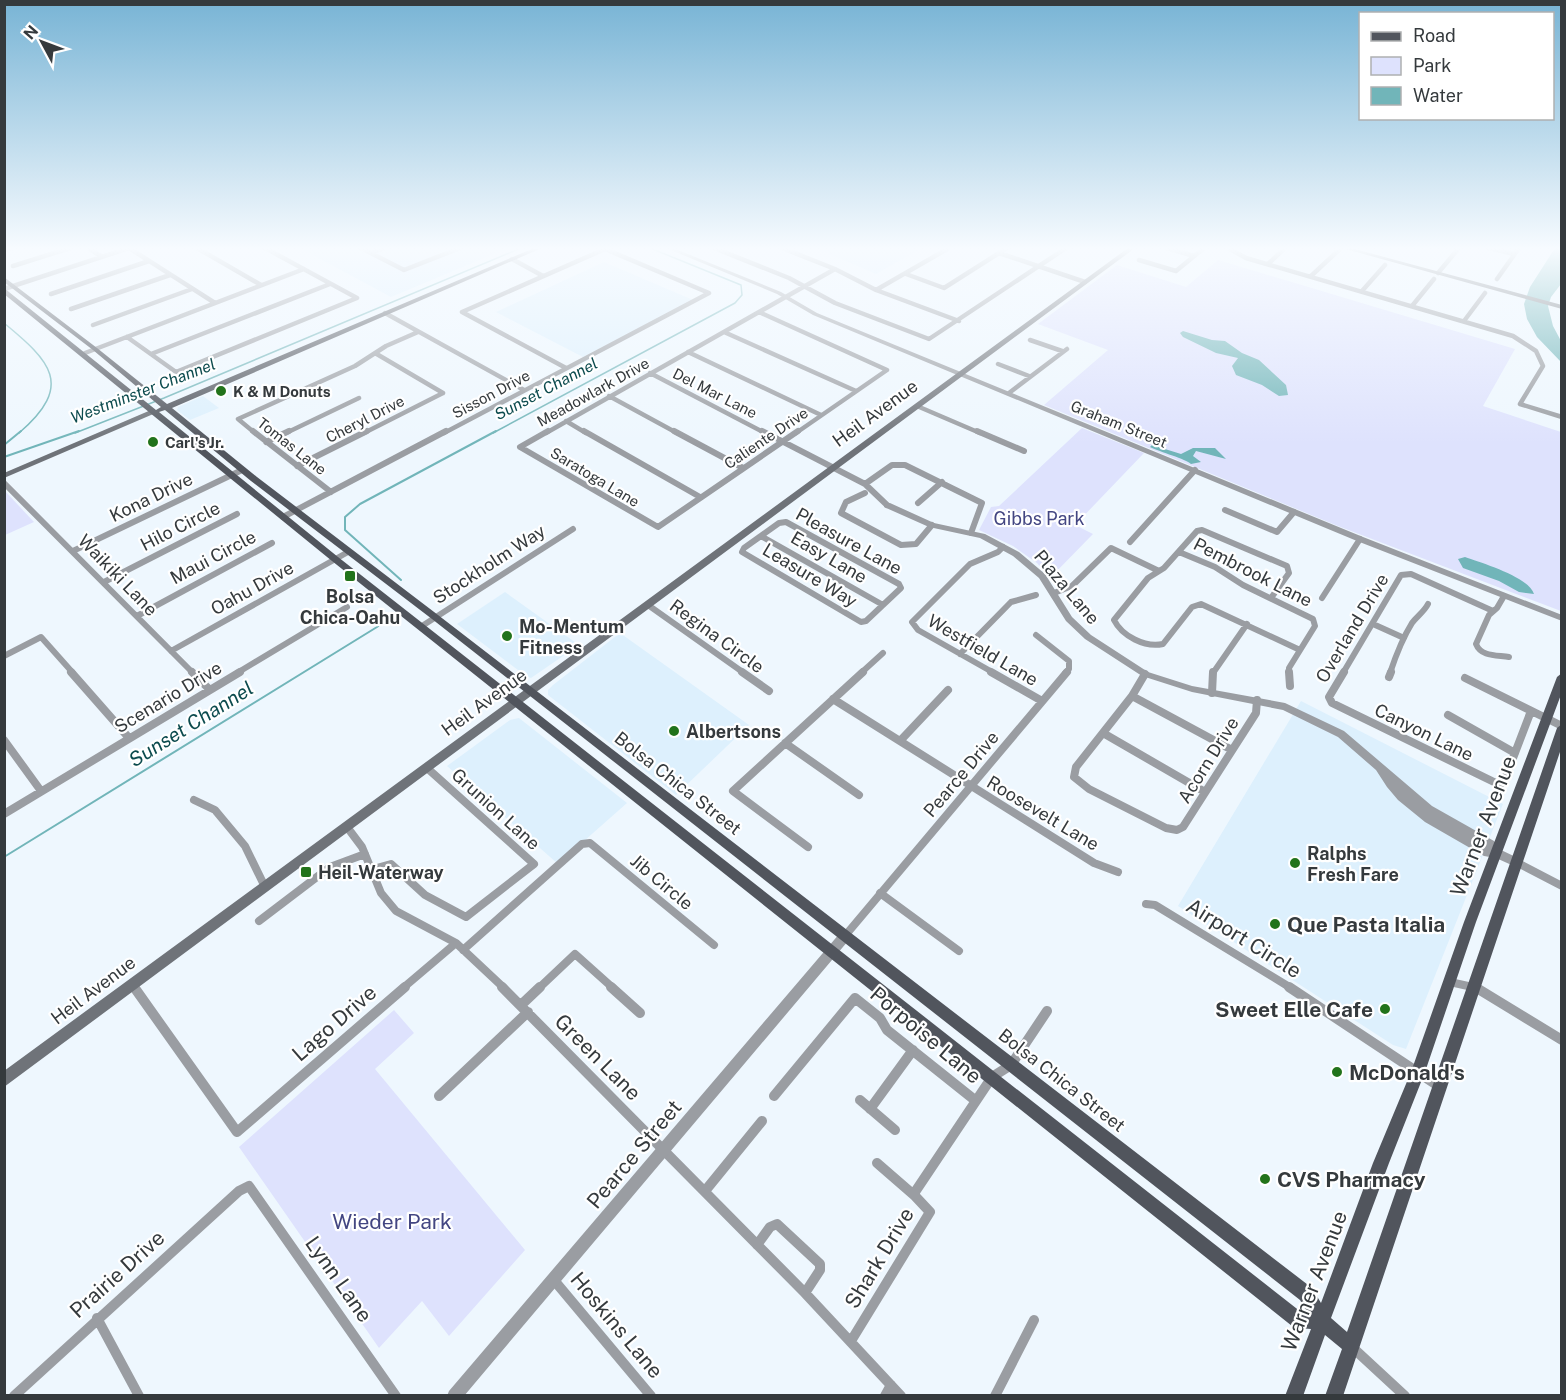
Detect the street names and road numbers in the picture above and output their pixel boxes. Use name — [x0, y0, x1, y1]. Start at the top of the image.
street label: Meadowlark Drive — [534, 354, 652, 430]
street label: Del Mar Lane — [670, 365, 760, 421]
street label: Sisson Drive — [449, 366, 533, 422]
street label: Heil Avenue — [828, 375, 922, 451]
street label: Cheryl Drive — [323, 392, 407, 446]
street label: Graham Street — [1068, 397, 1170, 451]
street label: Caliente Drive — [721, 404, 811, 472]
street label: Tomas Lane — [254, 414, 330, 478]
street label: Saratoga Lane — [547, 444, 643, 510]
street label: Kona Drive — [106, 468, 196, 526]
street label: Hilo Circle — [137, 497, 223, 555]
street label: Pleasure Lane — [792, 503, 906, 579]
street label: Stockholm Way — [429, 520, 549, 608]
street label: Maui Circle — [167, 526, 259, 588]
street label: Easy Lane — [787, 527, 871, 587]
street label: Waikiki Lane — [74, 530, 162, 620]
street label: Pembrook Lane — [1190, 533, 1316, 611]
street label: Leasure Way — [759, 539, 861, 612]
street label: Plaza Lane — [1030, 546, 1104, 628]
street label: Oahu Drive — [207, 557, 297, 619]
street label: Overland Drive — [1311, 570, 1393, 686]
street label: Regina Circle — [666, 595, 768, 677]
street label: Westfield Lane — [924, 610, 1042, 690]
street label: Scenario Drive — [111, 657, 225, 737]
street label: Heil Avenue — [437, 664, 531, 740]
street label: Canyon Lane — [1371, 699, 1477, 765]
street label: Acorn Drive — [1173, 713, 1243, 807]
street label: Bolsa Chica Street — [611, 727, 745, 839]
street label: Pearce Drive — [919, 727, 1003, 821]
street label: Warner Avenue — [1445, 752, 1521, 900]
street label: Grunion Lane — [448, 764, 544, 854]
street label: Roosevelt Lane — [983, 771, 1103, 855]
street label: Jib Circle — [626, 850, 698, 914]
street label: Airport Circle — [1182, 893, 1306, 983]
street label: Heil Avenue — [47, 951, 139, 1029]
street label: Lago Drive — [287, 980, 381, 1066]
street label: Porpoise Lane — [865, 981, 987, 1089]
street label: Green Lane — [550, 1009, 646, 1105]
street label: Bolsa Chica Street — [995, 1024, 1129, 1136]
street label: Pearce Street — [581, 1095, 687, 1213]
street label: Shark Drive — [839, 1203, 919, 1313]
street label: Warner Avenue — [1276, 1207, 1352, 1355]
street label: Prairie Drive — [65, 1225, 169, 1323]
street label: Lynn Lane — [300, 1231, 378, 1327]
street label: Hoskins Lane — [565, 1267, 669, 1383]

